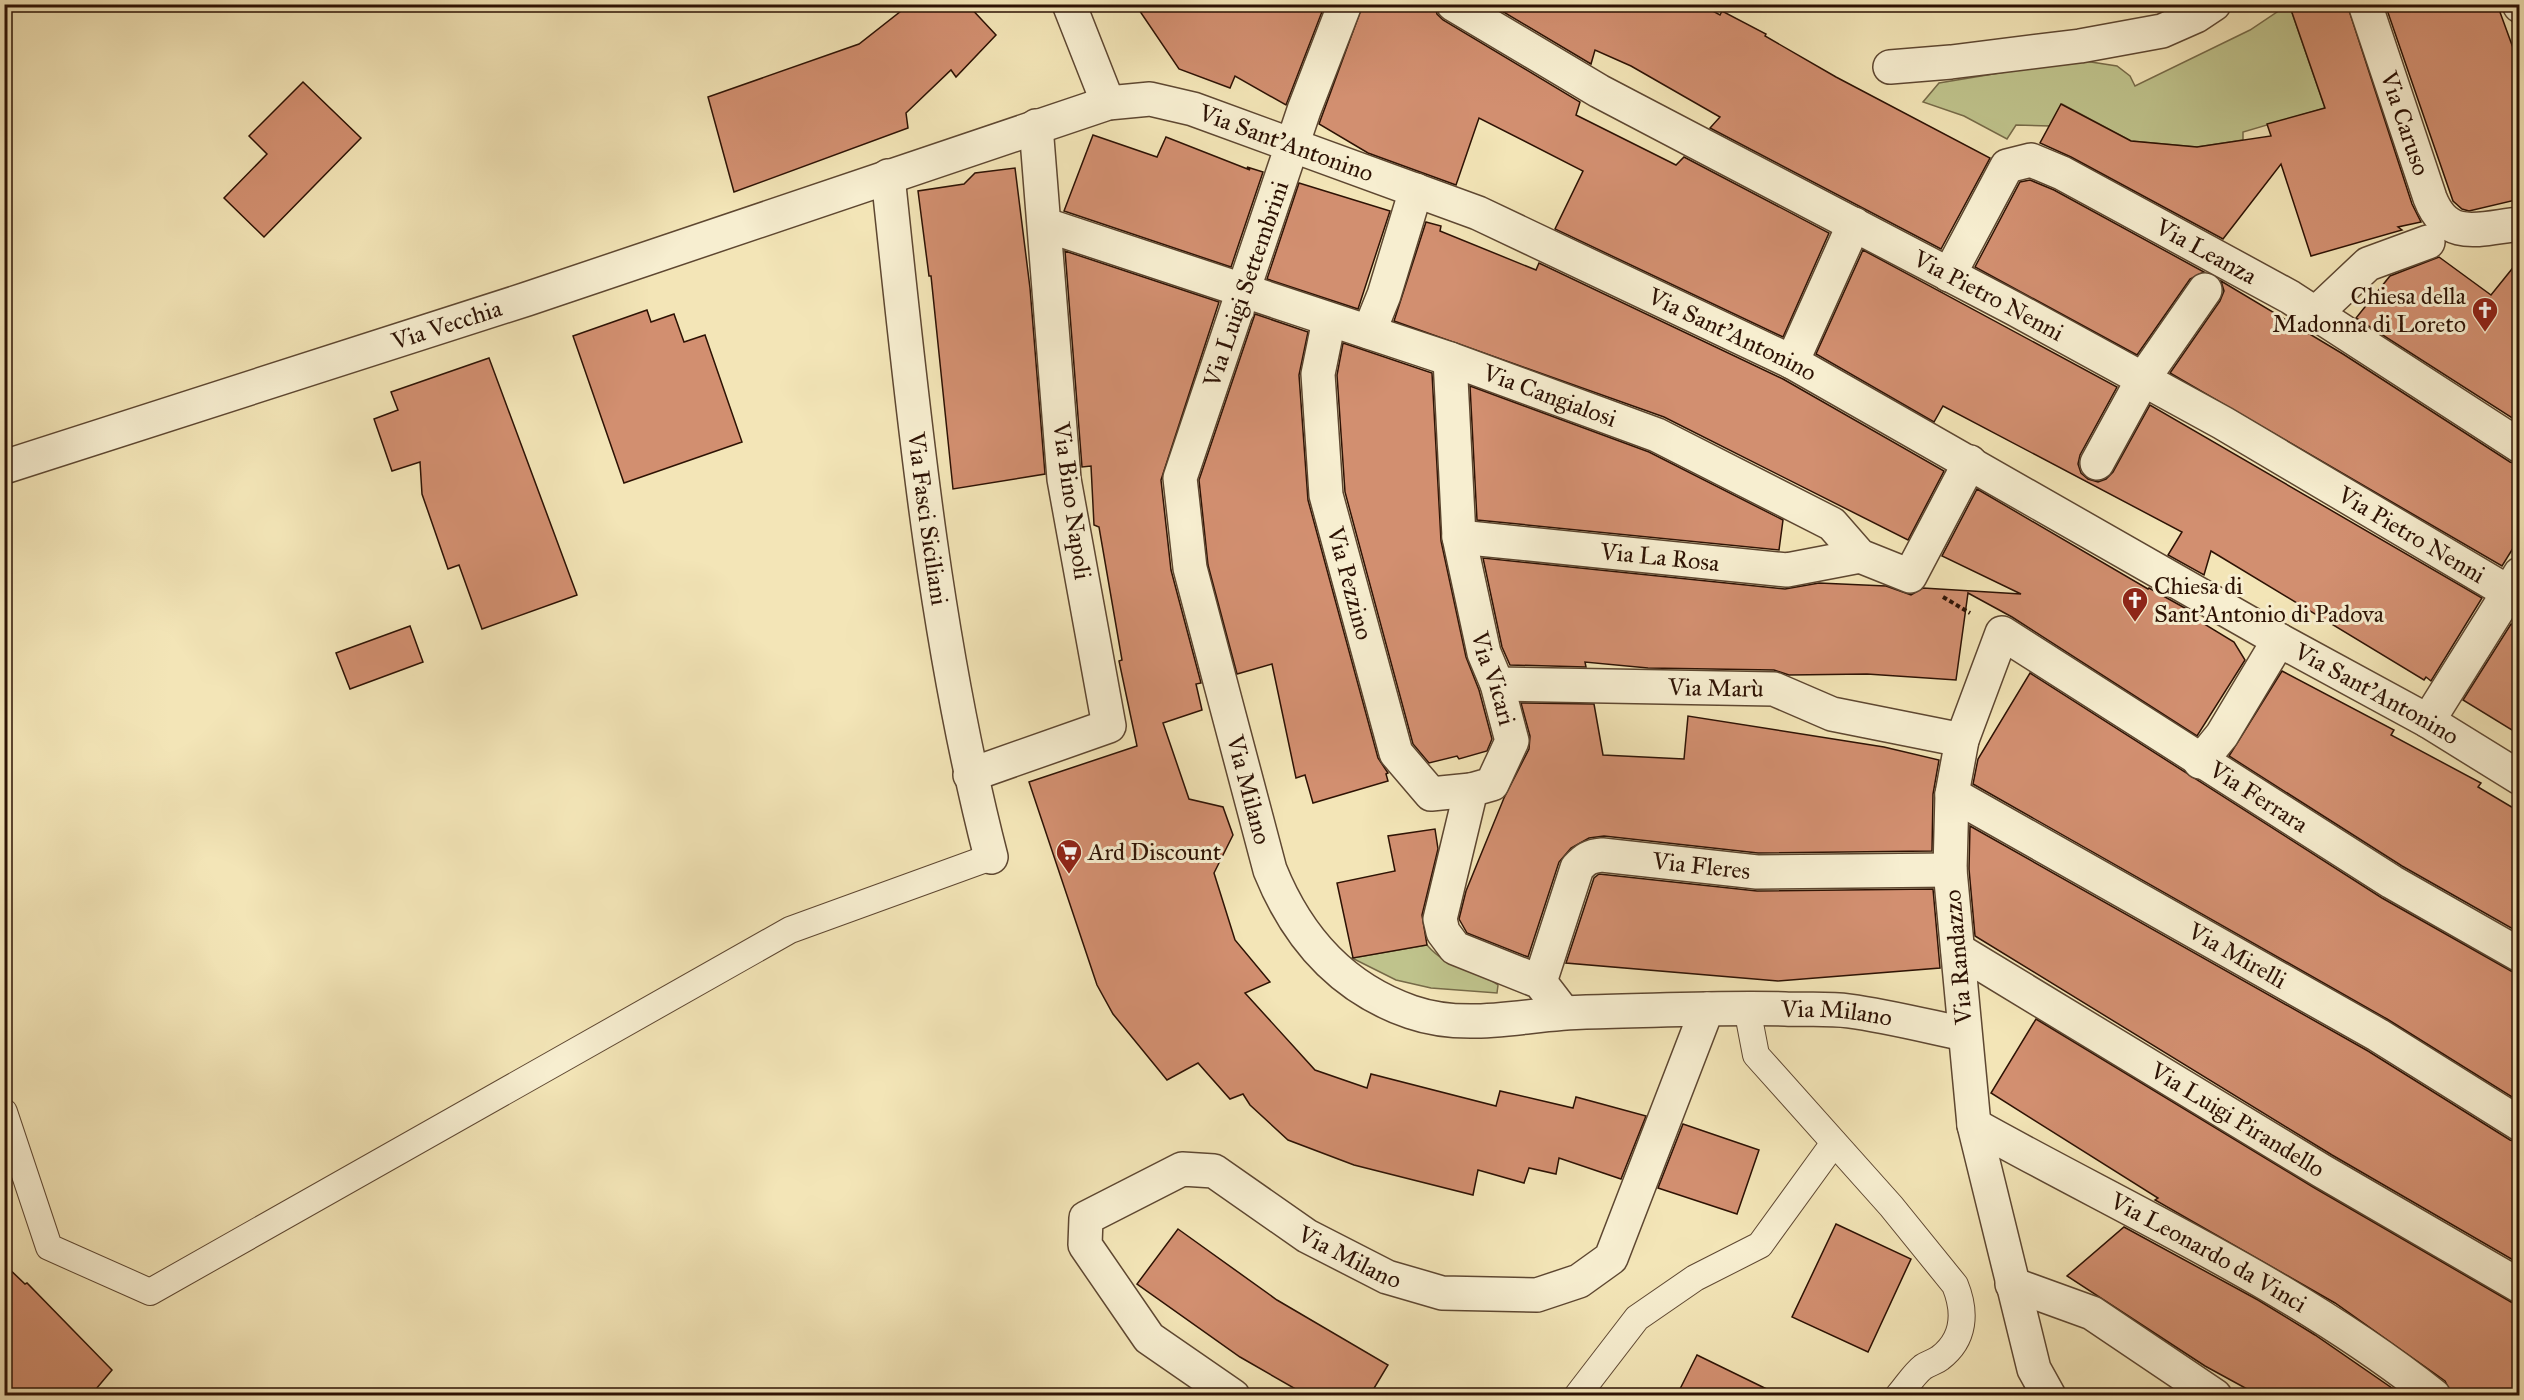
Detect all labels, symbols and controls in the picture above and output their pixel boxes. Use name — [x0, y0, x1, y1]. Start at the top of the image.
street label: Via Caruso — [2373, 67, 2436, 179]
street label: Via Sant'Antonino — [1194, 97, 1378, 189]
street label: Via Luigi Settembrini — [1196, 177, 1296, 392]
street label: Via Leanza — [2150, 211, 2263, 291]
street label: Via Pietro Nenni — [1907, 243, 2069, 348]
street label: Via Sant'Antonino — [1642, 280, 1822, 388]
place label: Chiesa della Madonna di Loreto — [2272, 281, 2467, 339]
street label: Via Vecchia — [387, 293, 506, 357]
church icon: Chiesa della Madonna di Loreto — [2470, 295, 2500, 333]
street label: Via Cangialosi — [1478, 357, 1621, 434]
street label: Via Bino Napoli — [1046, 419, 1098, 582]
street label: Via Fasci Siciliani — [901, 429, 955, 608]
street label: Via Pietro Nenni — [2332, 479, 2491, 590]
street label: Via Pezzino — [1320, 523, 1380, 643]
street label: Via La Rosa — [1598, 536, 1722, 578]
place label: Chiesa di Sant'Antonio di Padova — [2154, 571, 2385, 629]
church icon: Chiesa di Sant'Antonio di Padova — [2120, 585, 2150, 623]
street label: Via Vicari — [1465, 628, 1522, 729]
street label: Via Sant'Antonino — [2288, 636, 2465, 751]
street label: Via Marù — [1667, 672, 1764, 704]
street label: Via Milano — [1220, 731, 1278, 848]
street label: Via Ferrara — [2203, 754, 2314, 840]
supermarket icon: Ard Discount — [1054, 837, 1084, 875]
place label: Ard Discount — [1087, 837, 1222, 867]
street label: Via Fleres — [1650, 846, 1752, 886]
street label: Via Randazzo — [1937, 888, 1979, 1027]
street label: Via Mirelli — [2182, 915, 2292, 995]
street label: Via Milano — [1779, 994, 1895, 1033]
street label: Via Luigi Pirandello — [2144, 1055, 2330, 1184]
street label: Via Leonardo da Vinci — [2104, 1185, 2313, 1319]
street label: Via Milano — [1292, 1218, 1404, 1295]

